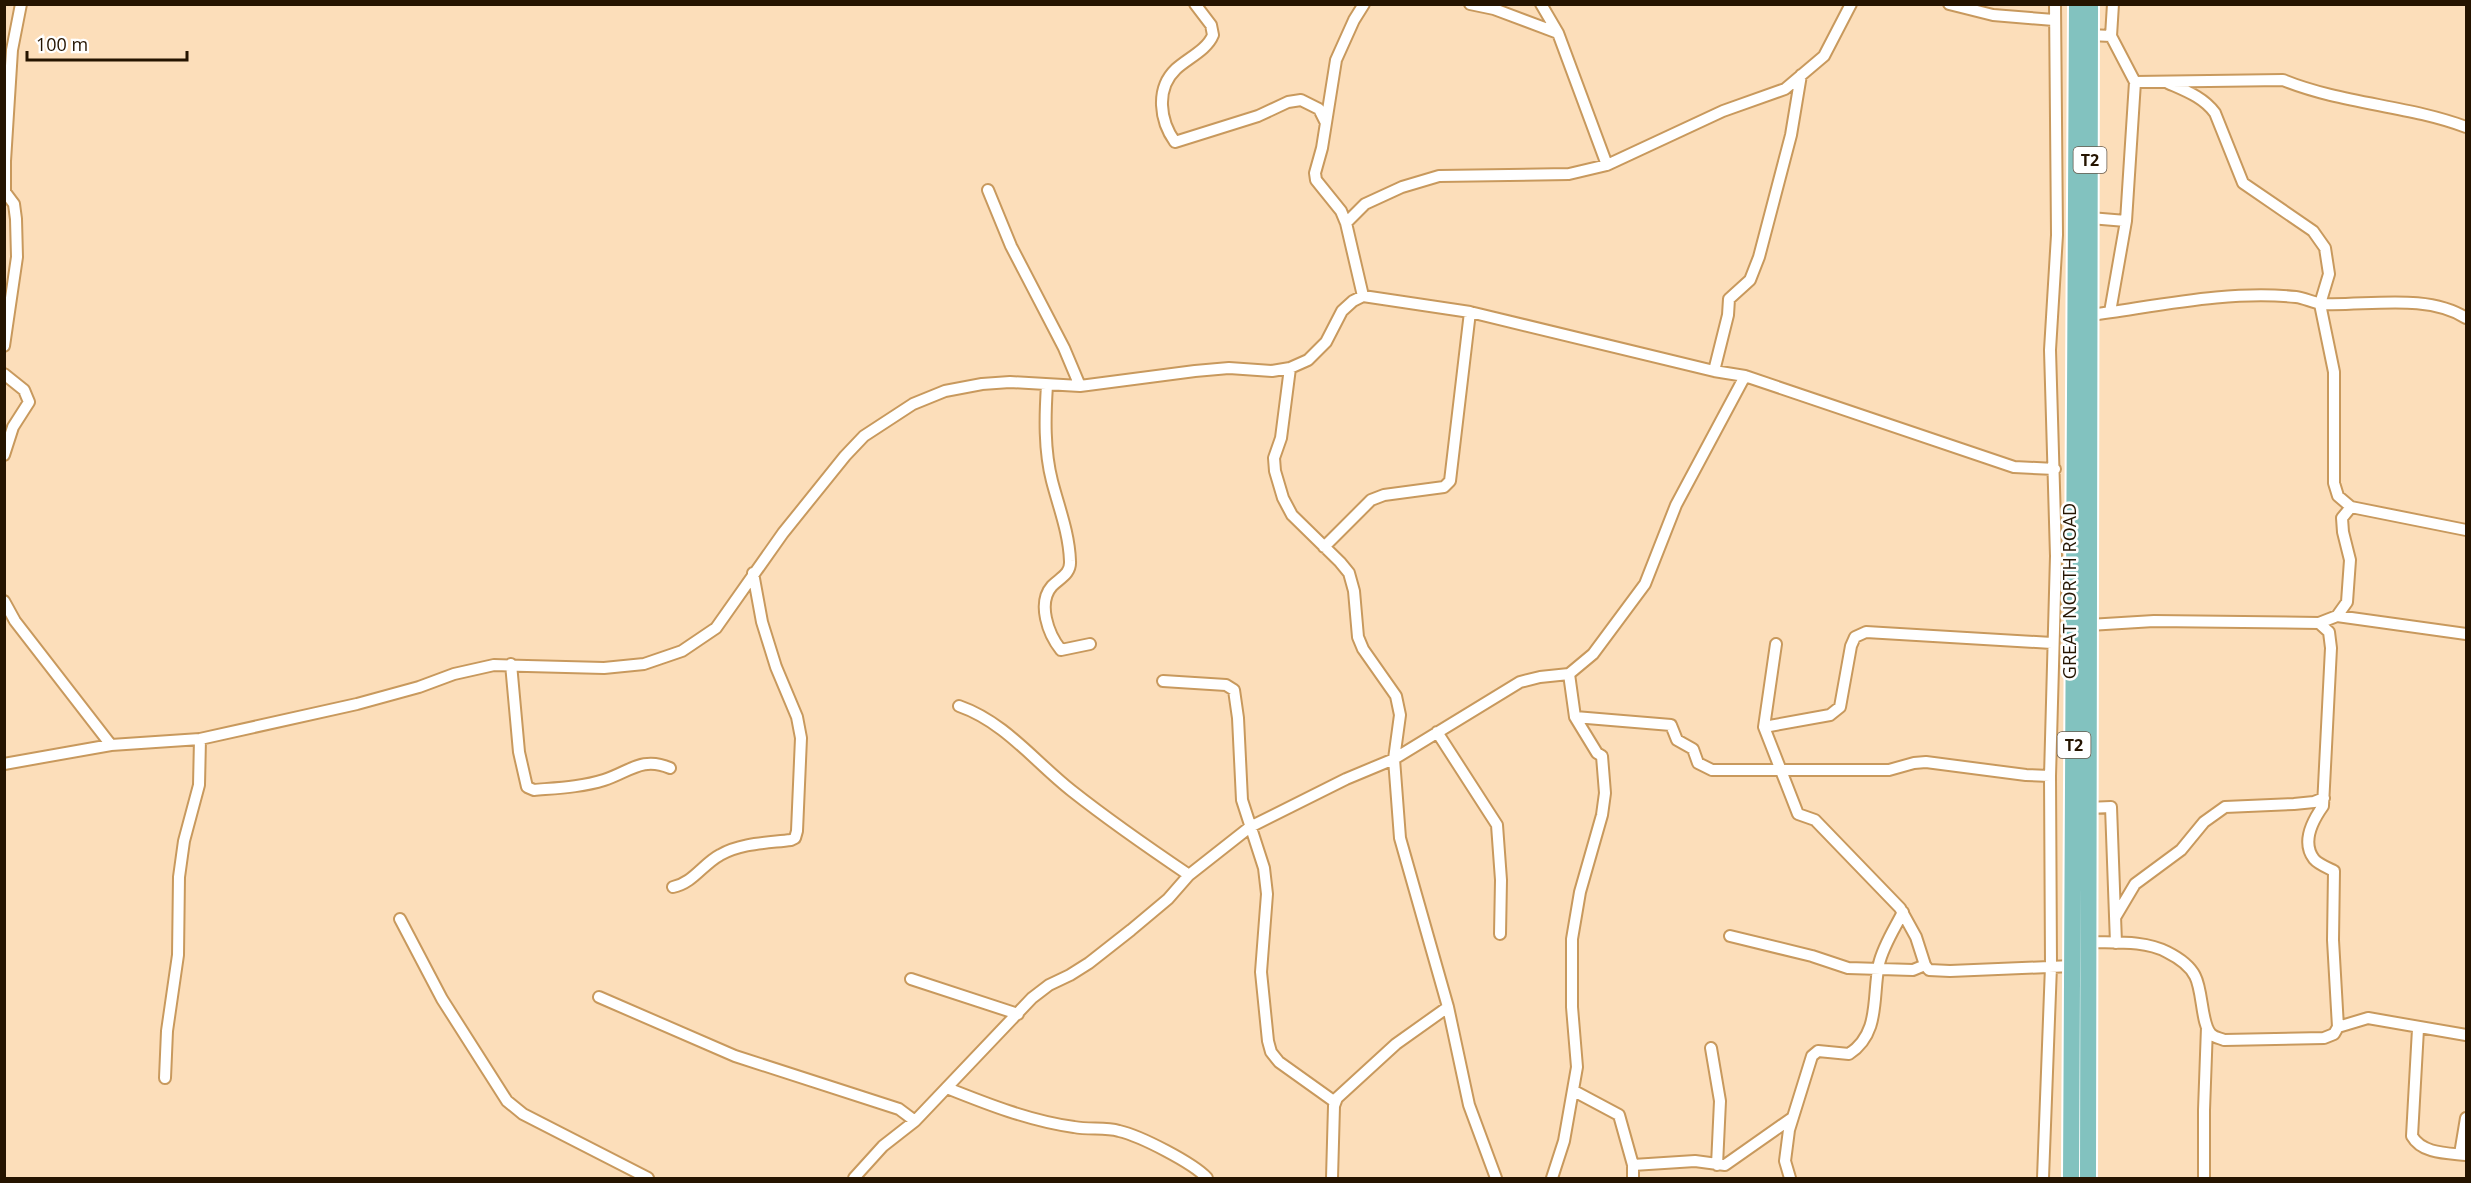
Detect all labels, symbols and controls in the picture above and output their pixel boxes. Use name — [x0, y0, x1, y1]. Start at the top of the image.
scale bar — [27, 24, 188, 62]
text: 100 m — [36, 32, 88, 56]
road number: T2 — [2074, 147, 2106, 173]
street label: GREAT NORTH ROAD — [2057, 503, 2081, 679]
road number: T2 — [2058, 732, 2090, 758]

